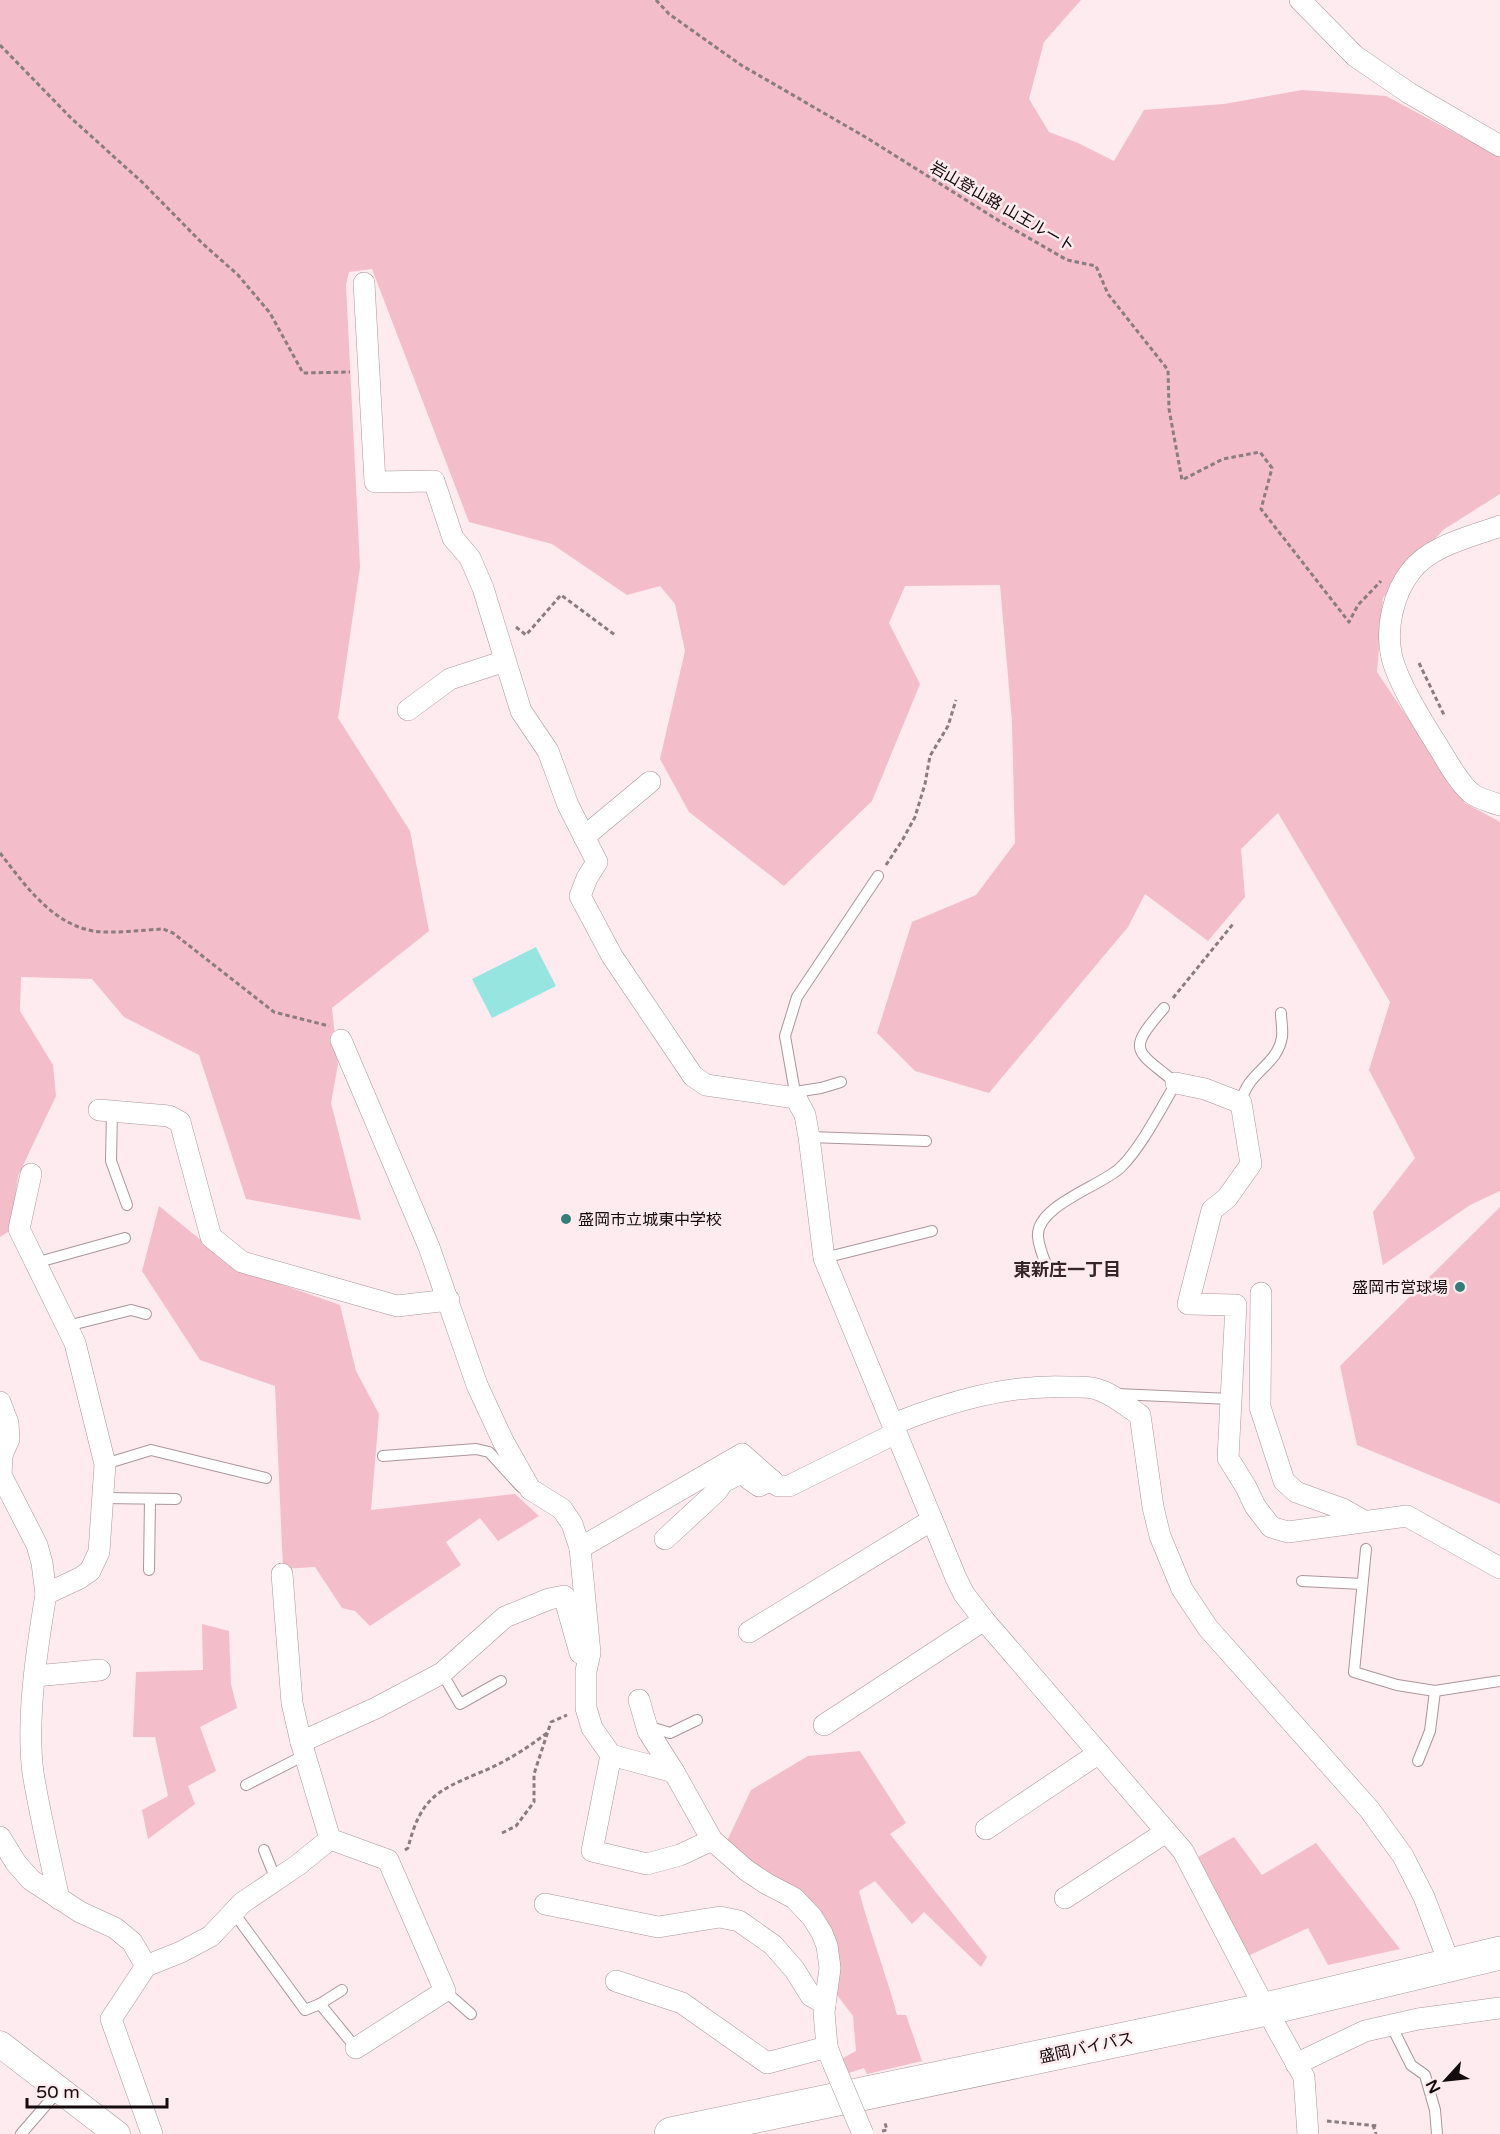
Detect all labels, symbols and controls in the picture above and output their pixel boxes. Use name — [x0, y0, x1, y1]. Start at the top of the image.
street label: 岩山登山路 山王ルート — [926, 157, 1079, 257]
place label: 盛岡市立城東中学校 — [578, 1210, 722, 1230]
marker: 盛岡市立城東中学校 — [559, 1212, 573, 1226]
district label: 東新庄一丁目 — [1013, 1259, 1121, 1281]
place label: 盛岡市営球場 — [1352, 1278, 1448, 1298]
marker: 盛岡市営球場 — [1453, 1280, 1467, 1294]
street label: 盛岡バイパス — [1037, 2028, 1135, 2068]
north arrow — [1416, 2050, 1476, 2110]
scale bar — [27, 2071, 166, 2109]
text: N — [1422, 2076, 1445, 2097]
text: 50 m — [36, 2081, 80, 2103]

